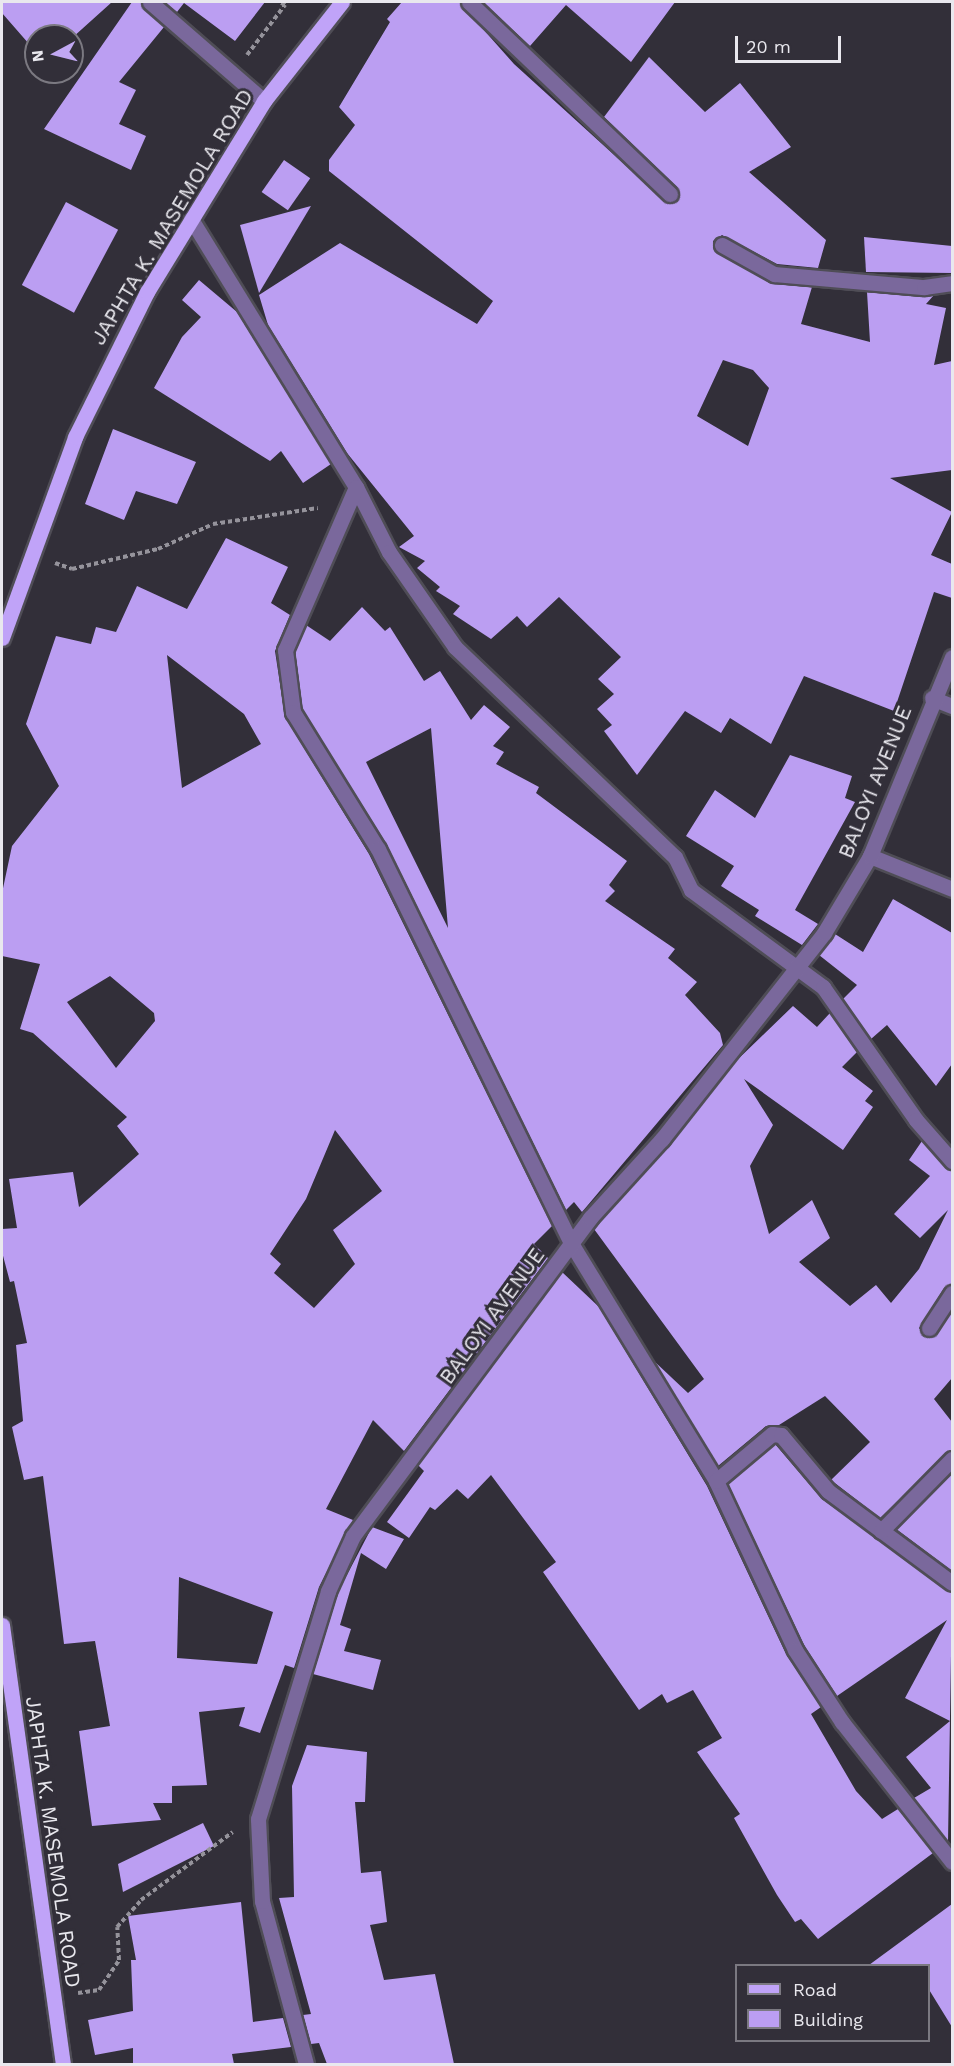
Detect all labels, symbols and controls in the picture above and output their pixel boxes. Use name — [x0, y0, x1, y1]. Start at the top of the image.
north arrow — [24, 24, 84, 84]
scale bar — [738, 24, 844, 62]
text: 20 m — [746, 36, 791, 57]
text: N — [27, 49, 48, 63]
street label: JAPHTA K. MASEMOLA ROAD — [85, 84, 259, 350]
street label: BALOYI AVENUE — [833, 702, 917, 862]
street label: BALOYI AVENUE — [434, 1243, 550, 1389]
street label: JAPHTA K. MASEMOLA ROAD — [20, 1694, 86, 1990]
legend — [735, 1964, 930, 2042]
text: Road — [793, 1979, 837, 2000]
text: Building — [793, 2009, 863, 2030]

